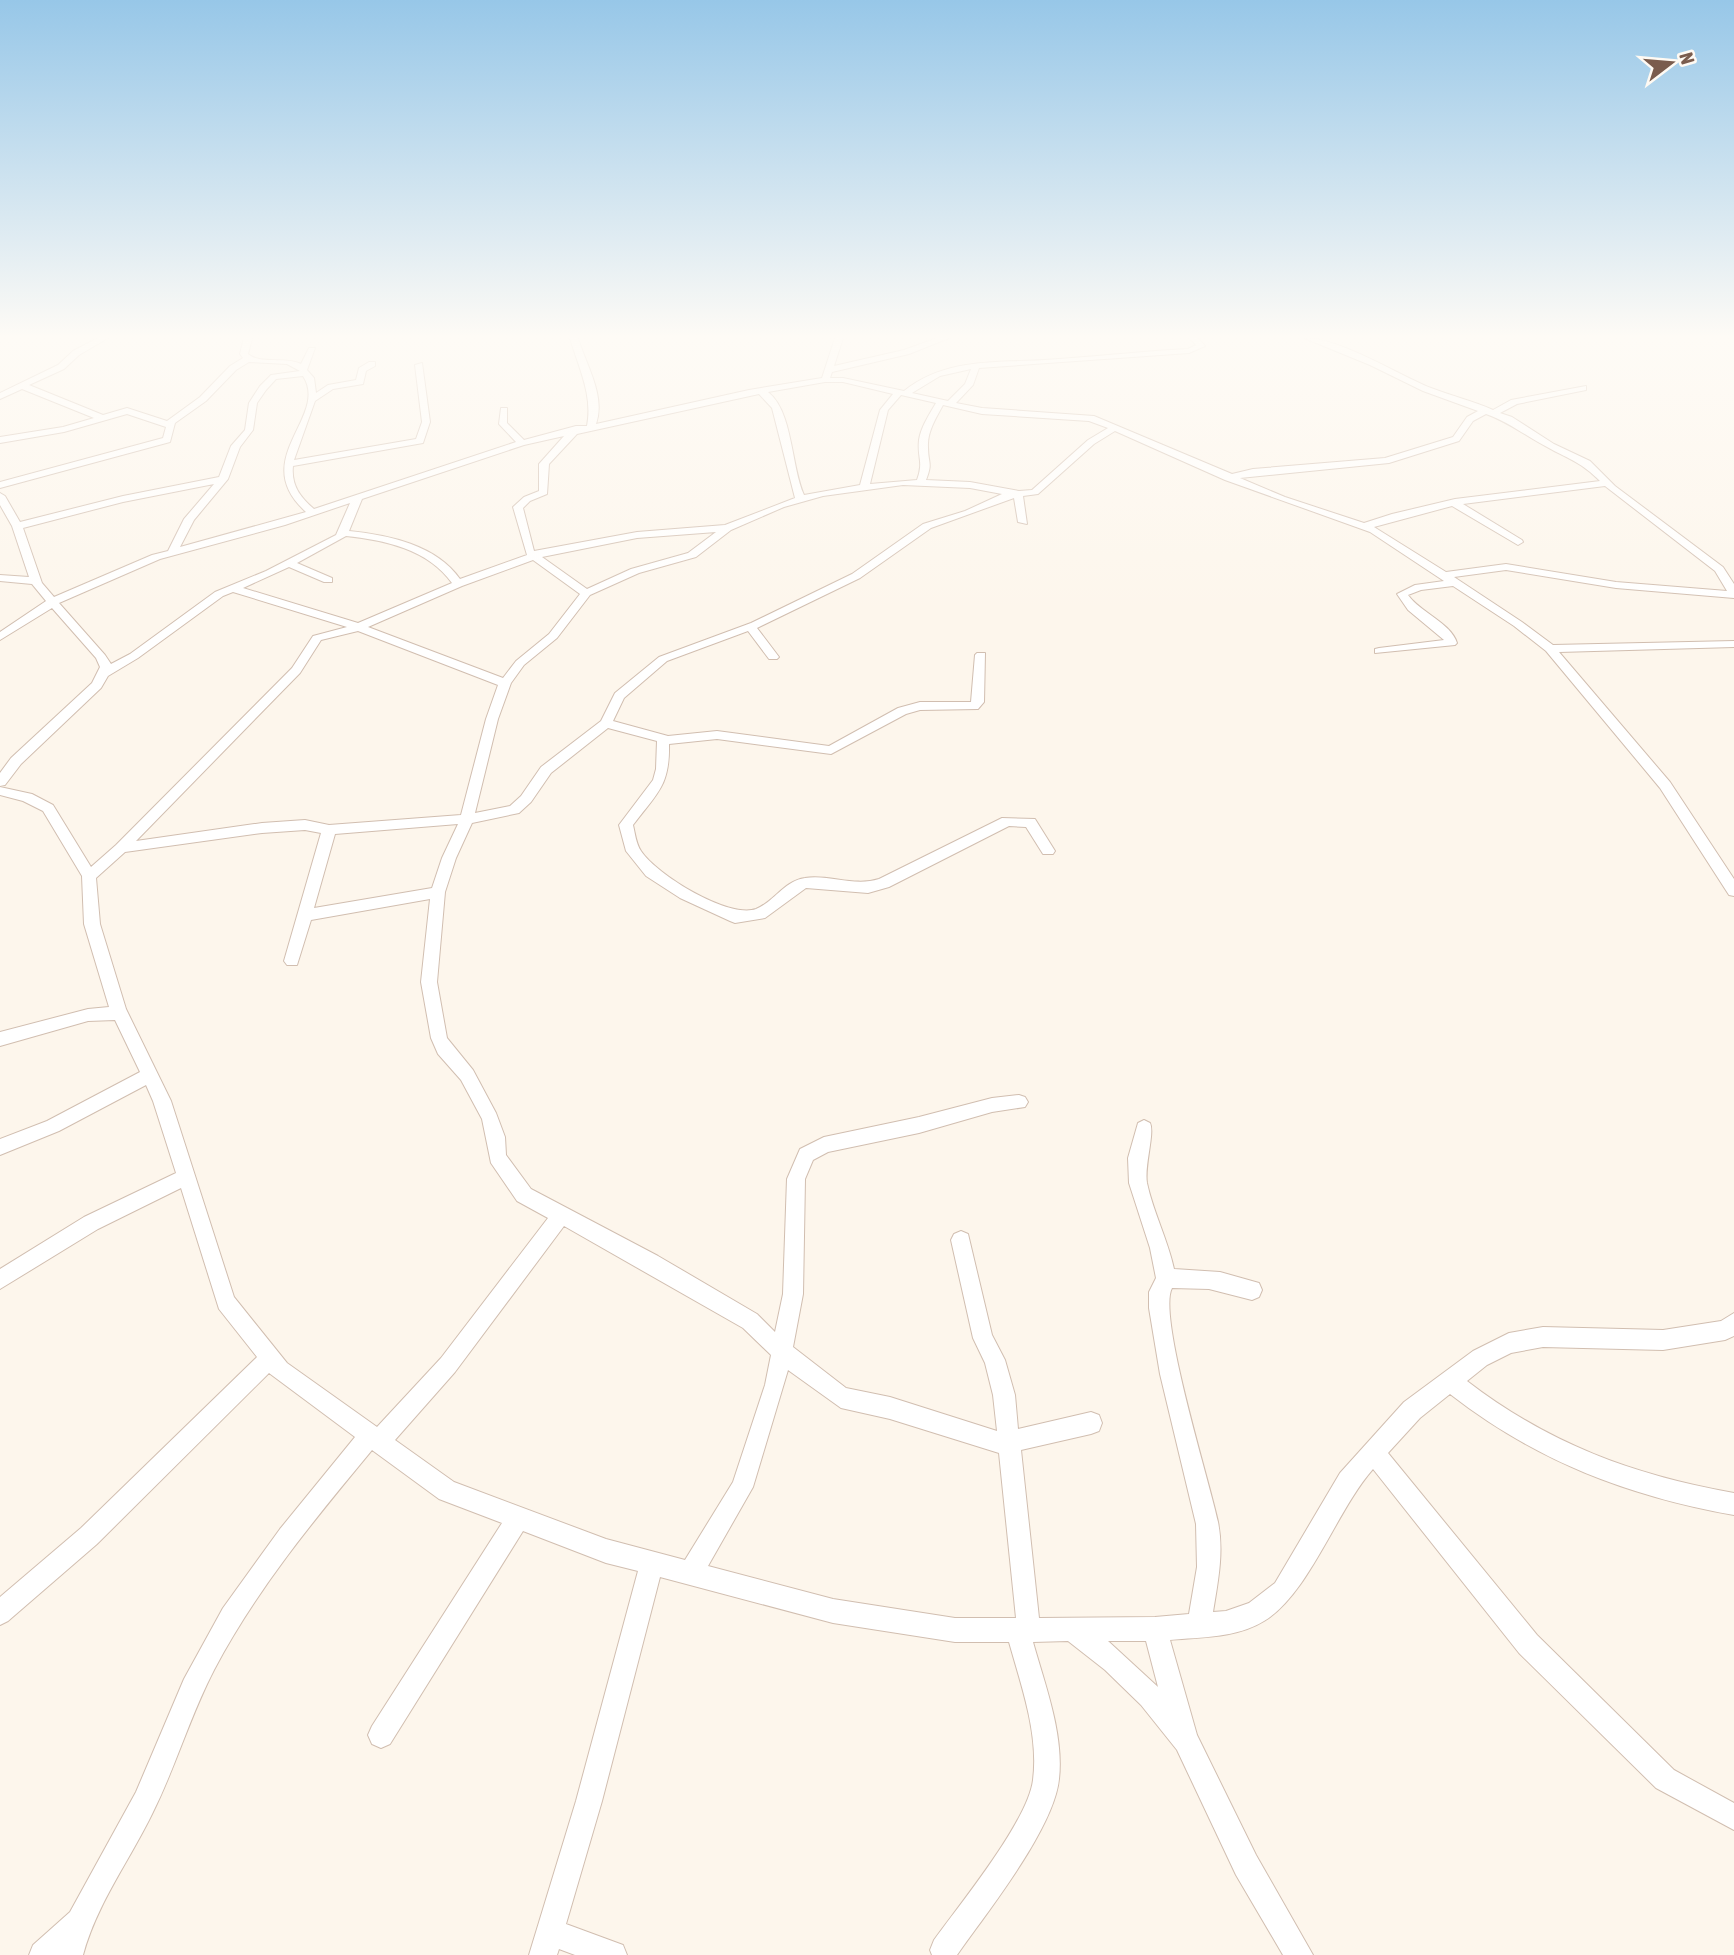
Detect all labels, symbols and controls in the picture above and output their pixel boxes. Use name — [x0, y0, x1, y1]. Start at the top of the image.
north arrow — [1636, 28, 1706, 98]
text: N — [1675, 50, 1699, 67]

